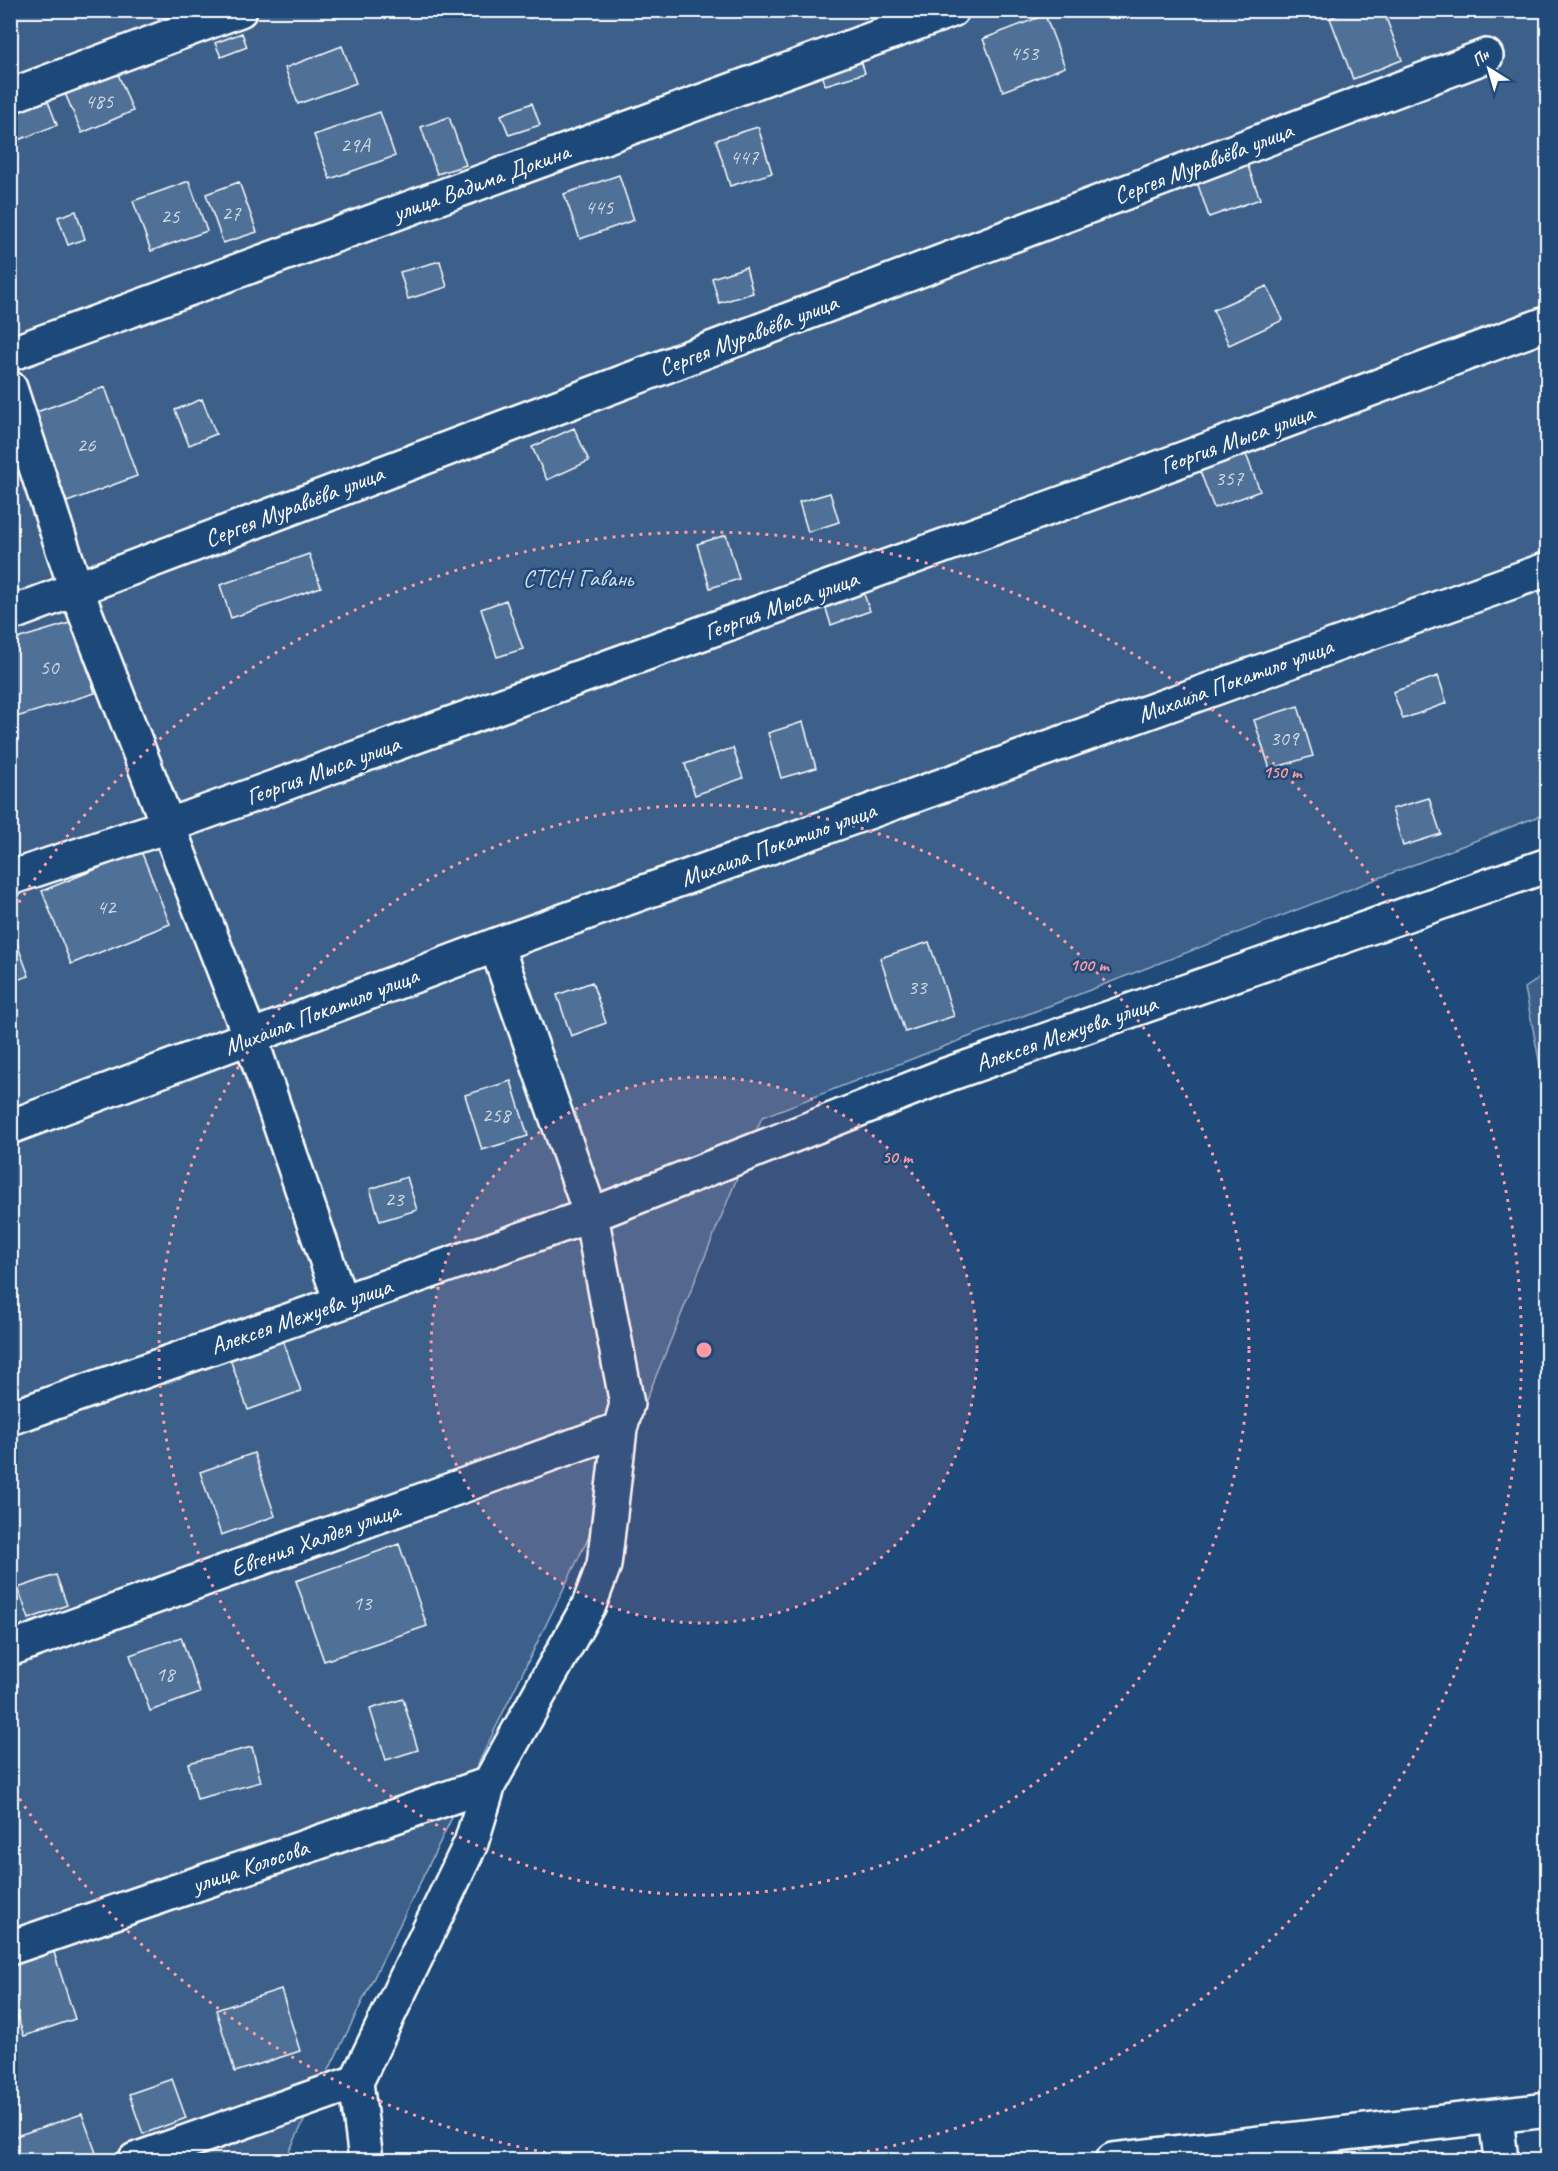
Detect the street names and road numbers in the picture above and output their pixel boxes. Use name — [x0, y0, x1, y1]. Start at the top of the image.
street label: Сергея Муравьёва улица — [1109, 115, 1298, 211]
street label: улица Вадима Докина — [386, 135, 576, 229]
street label: Сергея Муравьёва улица — [654, 287, 843, 383]
street label: Георгия Мыса улица — [1156, 397, 1319, 481]
street label: Сергея Муравьёва улица — [200, 458, 389, 554]
street label: Георгия Мыса улица — [700, 563, 863, 647]
street label: Михаила Покатило улица — [1133, 630, 1338, 729]
street label: Георгия Мыса улица — [242, 728, 405, 812]
street label: Михаила Покатило улица — [676, 794, 881, 893]
street label: Михаила Покатило улица — [220, 960, 424, 1062]
street label: Алексея Межуева улица — [971, 987, 1162, 1078]
street label: Алексея Межуева улица — [206, 1270, 397, 1361]
street label: Евгения Халдея улица — [227, 1494, 406, 1583]
street label: улица Колосова — [186, 1832, 314, 1901]

